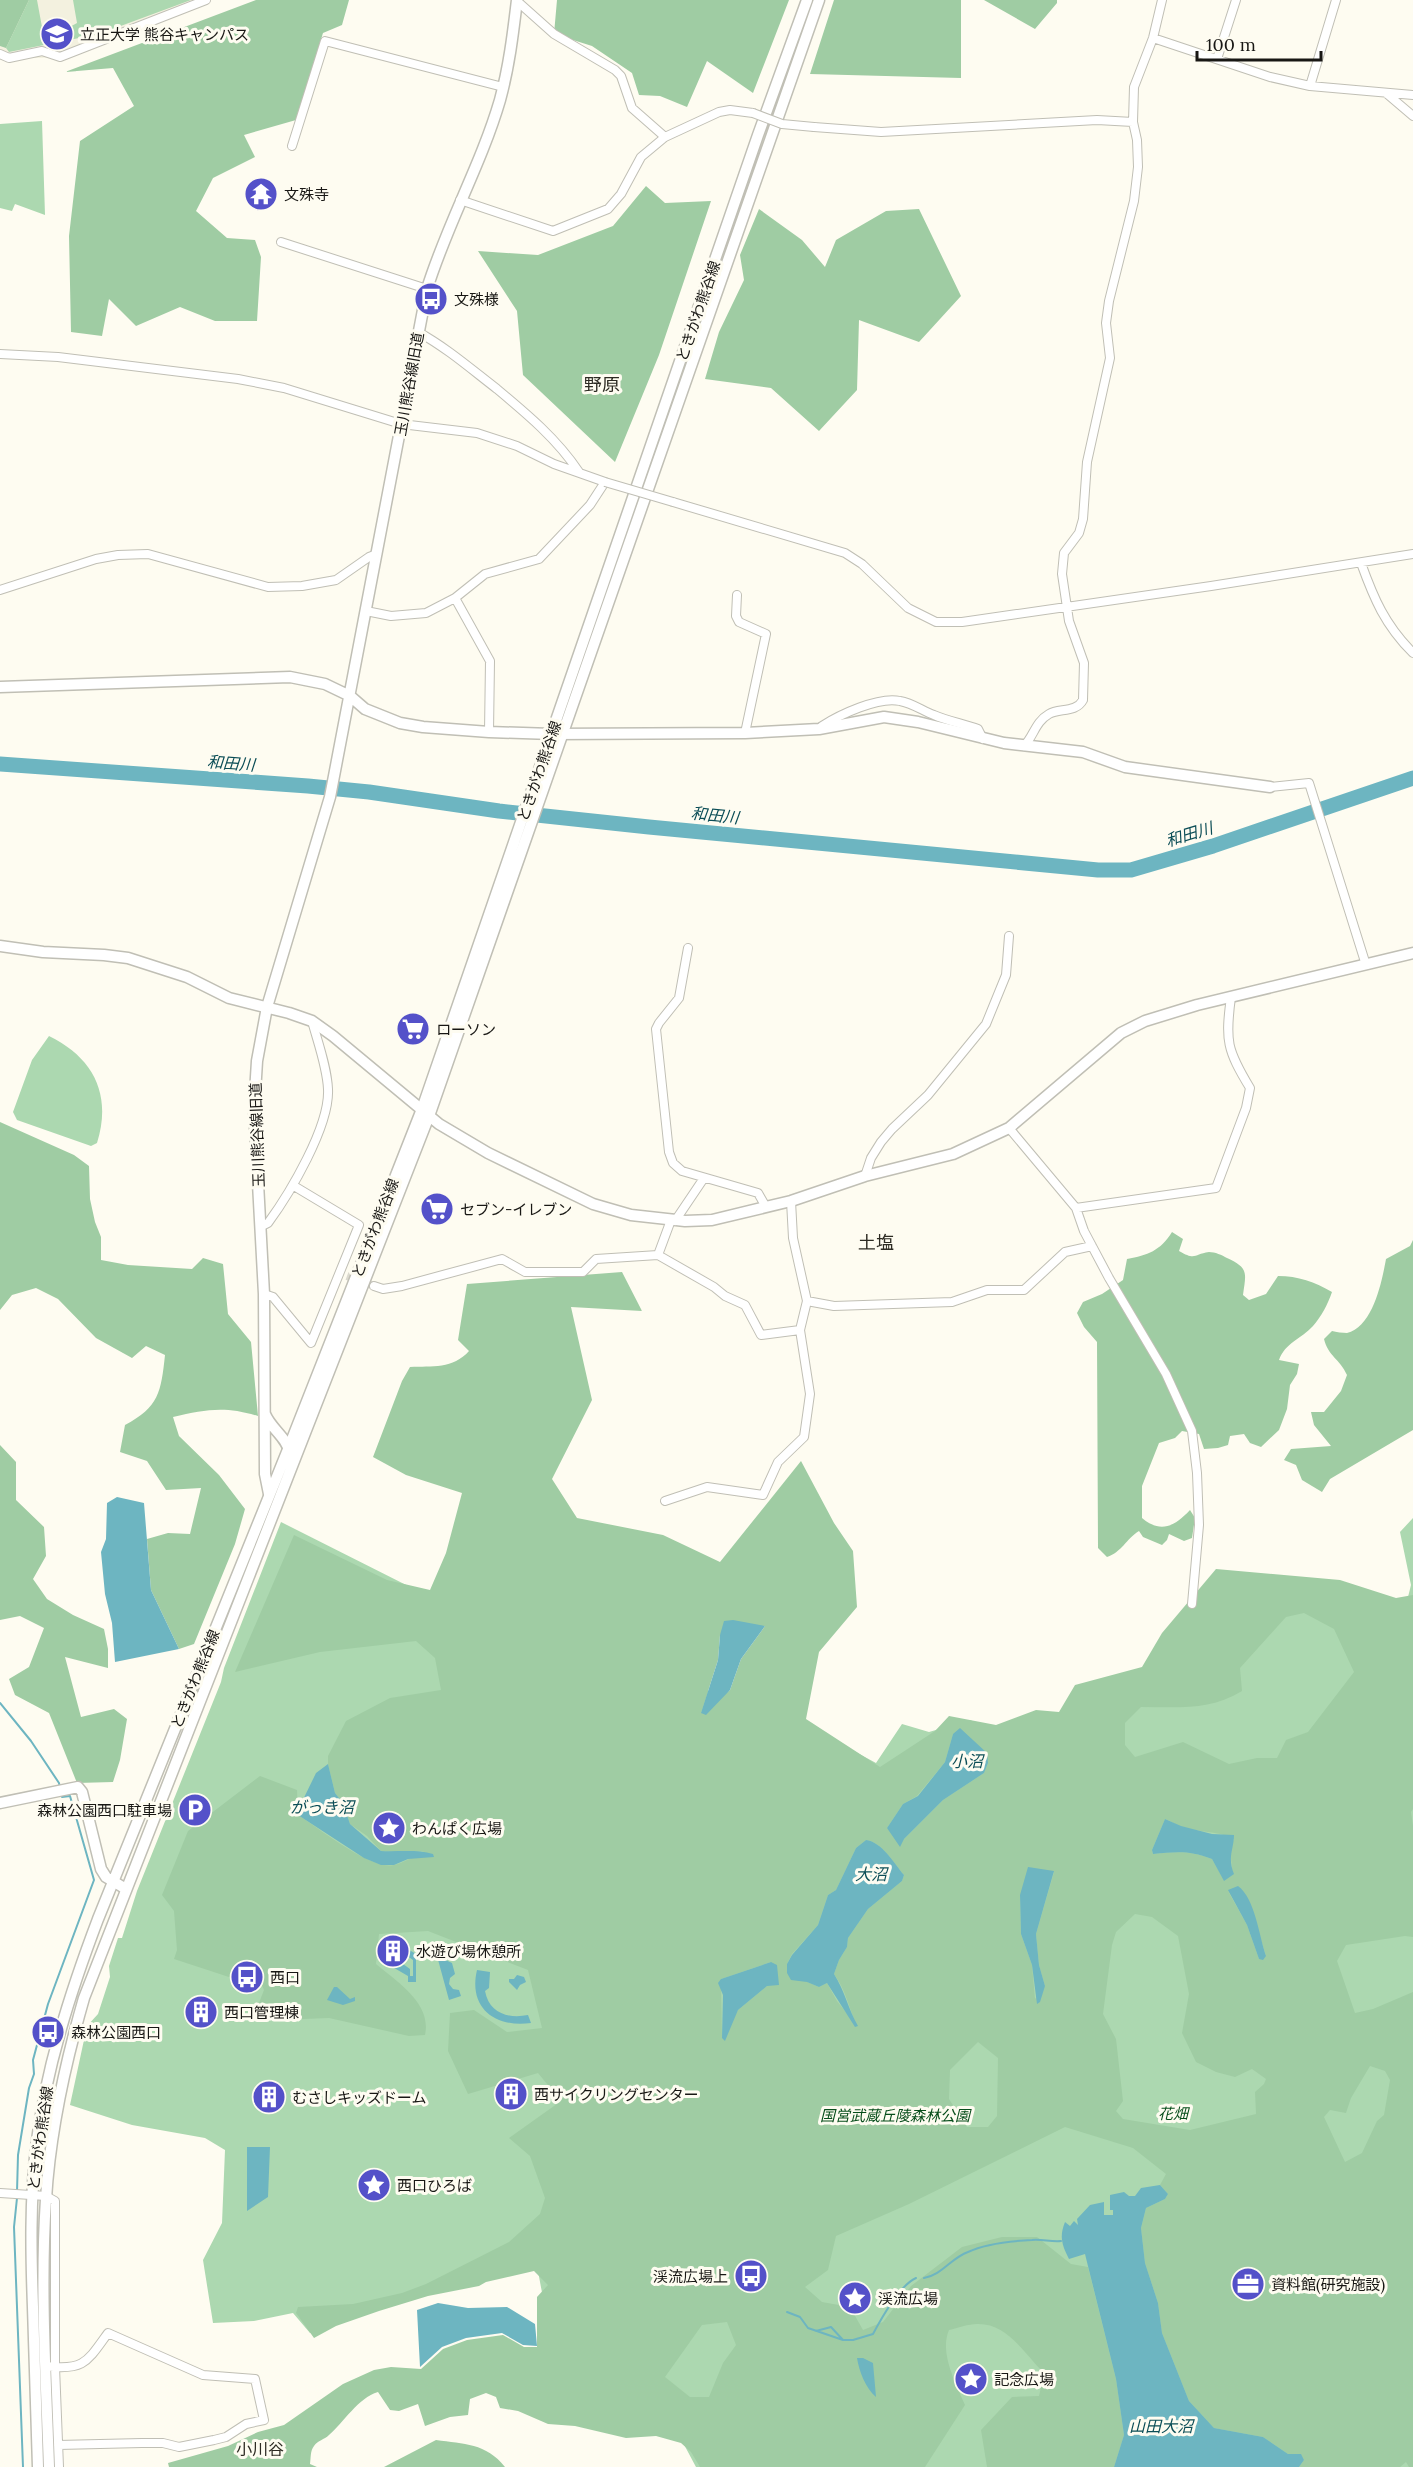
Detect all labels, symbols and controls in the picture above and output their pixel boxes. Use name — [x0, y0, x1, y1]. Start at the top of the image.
school or university icon: 立正大学 熊谷キャンパス — [39, 16, 75, 52]
scale bar — [1197, 24, 1322, 62]
place label: 立正大学 熊谷キャンパス — [80, 25, 249, 44]
text: 100 m — [1206, 33, 1256, 56]
temple icon: 文殊寺 — [243, 176, 279, 212]
place label: 文殊寺 — [284, 185, 329, 204]
street label: ときがわ熊谷線 — [672, 258, 724, 364]
bus stop icon: 文殊様 — [413, 281, 449, 317]
place label: 文殊様 — [454, 290, 499, 309]
street label: 玉川熊谷線旧道 — [391, 331, 427, 437]
district label: 野原 — [584, 373, 620, 396]
street label: ときがわ熊谷線 — [513, 718, 565, 824]
water label: 和田川 — [206, 751, 258, 775]
water label: 和田川 — [690, 803, 742, 828]
water label: 和田川 — [1163, 817, 1217, 851]
supermarket icon: ローソン — [395, 1011, 431, 1047]
place label: ローソン — [436, 1020, 496, 1039]
street label: 玉川熊谷線旧道 — [246, 1082, 268, 1188]
street label: ときがわ熊谷線 — [347, 1176, 403, 1280]
supermarket icon: セブン-イレブン — [419, 1191, 455, 1227]
place label: セブン-イレブン — [460, 1200, 572, 1219]
district label: 土塩 — [858, 1231, 894, 1254]
street label: ときがわ熊谷線 — [167, 1627, 223, 1731]
water label: 小沼 — [951, 1751, 985, 1771]
parking icon: 森林公園西口駐車場 — [177, 1792, 213, 1828]
water label: がっき沼 — [290, 1797, 356, 1817]
place label: 森林公園西口駐車場 — [37, 1801, 172, 1820]
place icon: わんぱく広場 — [371, 1810, 407, 1846]
place label: わんぱく広場 — [412, 1819, 502, 1838]
water label: 大沼 — [855, 1864, 889, 1884]
building icon: 水遊び場休憩所 — [375, 1933, 411, 1969]
place label: 水遊び場休憩所 — [416, 1942, 521, 1961]
bus stop icon: 西口 — [229, 1959, 265, 1995]
place label: 西口 — [270, 1968, 300, 1987]
building icon: 西口管理棟 — [183, 1994, 219, 2030]
place label: 西口管理棟 — [224, 2003, 299, 2022]
bus stop icon: 森林公園西口 — [30, 2014, 66, 2050]
place label: 森林公園西口 — [71, 2023, 161, 2042]
building icon: 西サイクリングセンター — [493, 2076, 529, 2112]
building icon: むさしキッズドーム — [251, 2079, 287, 2115]
street label: ときがわ熊谷線 — [23, 2085, 57, 2191]
place label: 西サイクリングセンター — [534, 2085, 699, 2104]
place label: むさしキッズドーム — [292, 2088, 427, 2107]
park label: 花畑 — [1158, 2104, 1190, 2123]
park label: 国営武蔵丘陵森林公園 — [820, 2106, 972, 2125]
place icon: 西口ひろば — [356, 2167, 392, 2203]
place label: 西口ひろば — [397, 2176, 472, 2195]
bus stop icon: 渓流広場上 — [733, 2258, 769, 2294]
office icon: 資料館(研究施設) — [1230, 2266, 1266, 2302]
place label: 渓流広場上 — [653, 2267, 728, 2286]
place label: 資料館(研究施設) — [1271, 2275, 1386, 2295]
place icon: 渓流広場 — [837, 2280, 873, 2316]
place label: 渓流広場 — [878, 2289, 938, 2308]
place icon: 記念広場 — [953, 2361, 989, 2397]
place label: 記念広場 — [994, 2370, 1054, 2389]
water label: 山田大沼 — [1129, 2416, 1195, 2436]
district label: 小川谷 — [236, 2439, 284, 2459]

